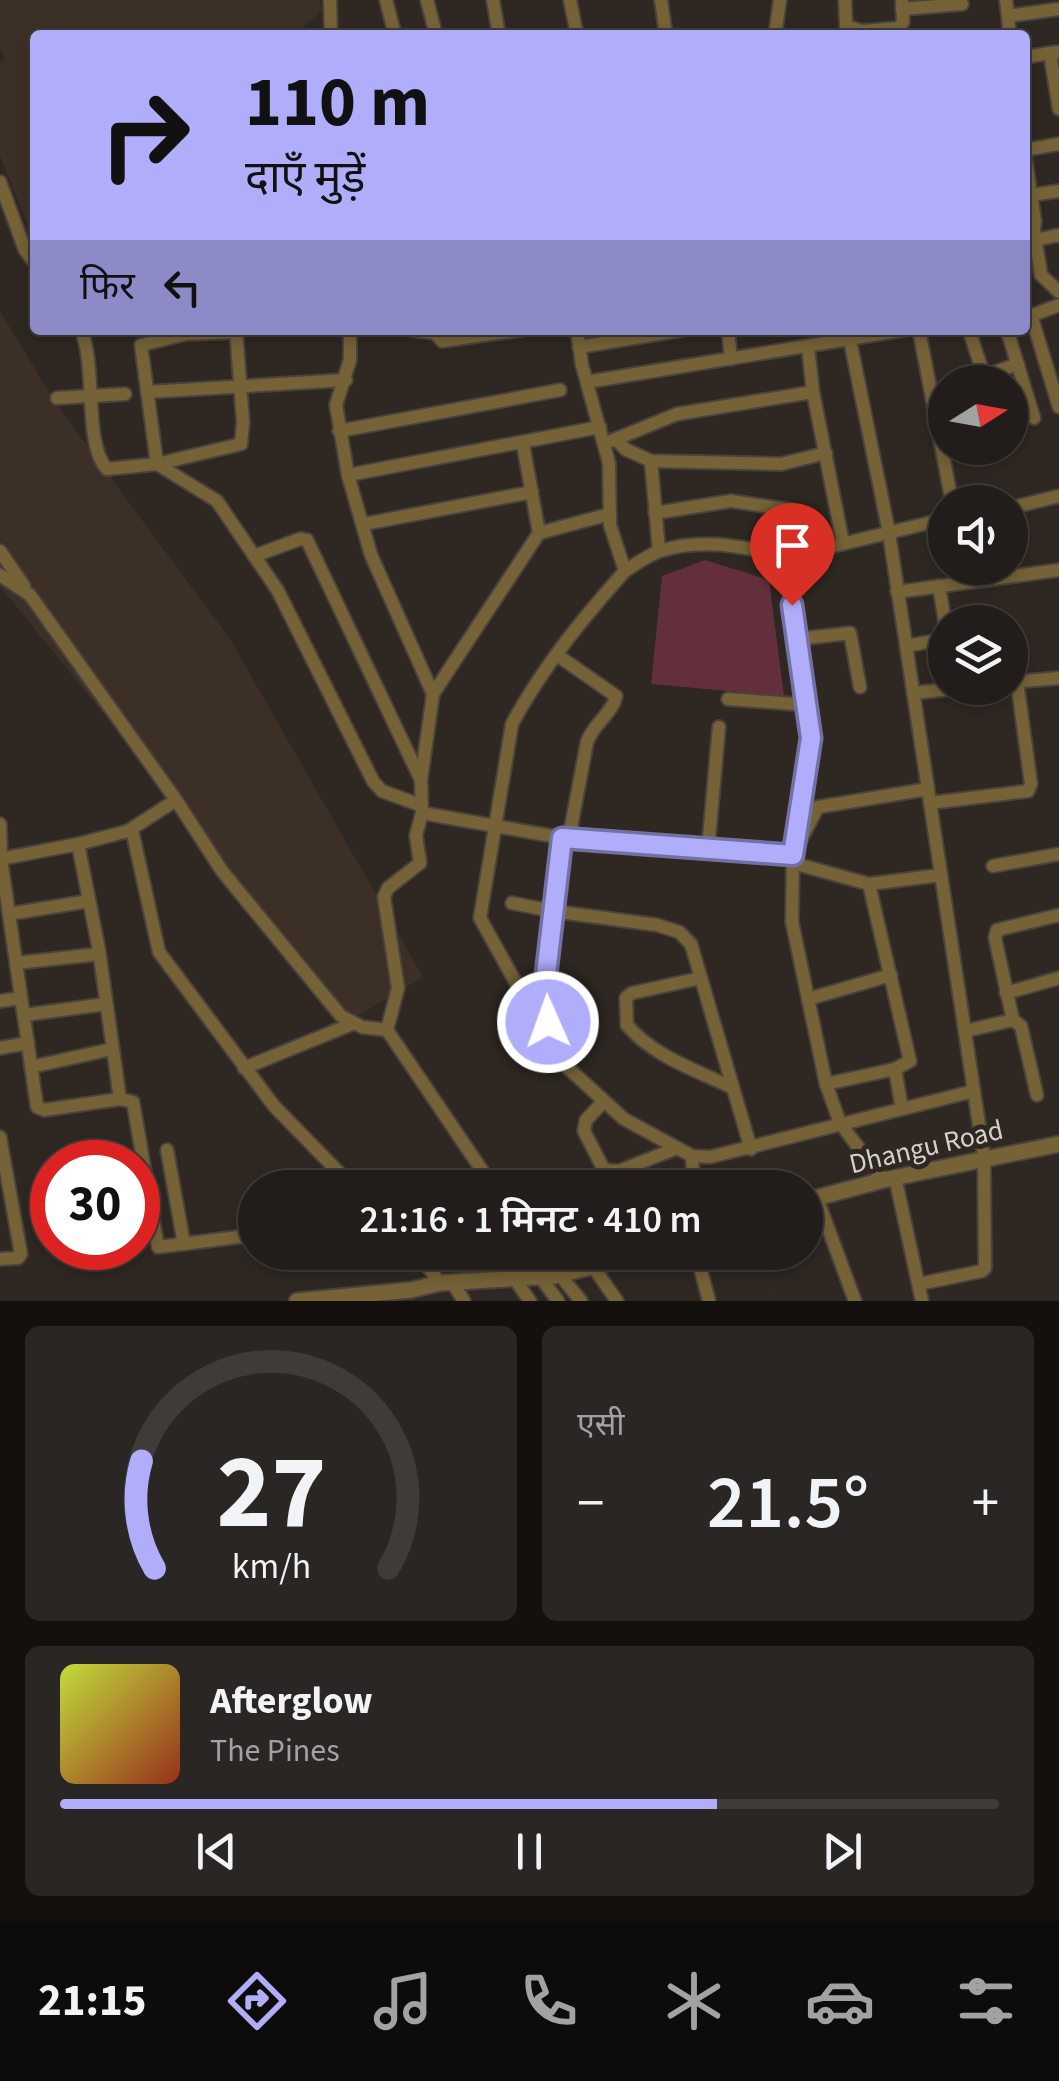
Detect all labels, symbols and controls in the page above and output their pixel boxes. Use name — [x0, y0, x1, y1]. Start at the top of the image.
text: 110 m — [245, 53, 430, 153]
icon: right — [80, 70, 210, 200]
text: दाएँ मुड़ें — [245, 146, 365, 210]
text: फिर — [80, 260, 135, 314]
icon: left — [155, 260, 210, 315]
north arrow — [928, 365, 1028, 465]
map controls — [928, 365, 1028, 705]
button: sound — [928, 485, 1028, 585]
pin — [750, 503, 835, 606]
icon: arrive — [765, 518, 820, 573]
button: layers — [928, 605, 1028, 705]
position arrow — [496, 970, 600, 1074]
street label: Dhangu Road — [845, 1110, 1007, 1184]
speed limit sign: 30 — [30, 1140, 160, 1270]
text: 21:16 · 1 मिनट · 410 m — [359, 1193, 702, 1247]
text: एसी — [577, 1402, 625, 1448]
text: 27 — [216, 1420, 326, 1568]
text: 21.5° — [707, 1450, 869, 1557]
text: − — [577, 1465, 604, 1543]
text: + — [972, 1465, 999, 1543]
text: km/h — [231, 1541, 311, 1592]
text: Afterglow — [210, 1674, 373, 1728]
text: The Pines — [210, 1728, 340, 1774]
icon: previous — [189, 1824, 244, 1879]
icon: pause — [502, 1824, 557, 1879]
icon: next — [815, 1824, 870, 1879]
icon: directions — [222, 1966, 292, 2036]
icon: music — [368, 1966, 438, 2036]
icon: phone — [514, 1966, 584, 2036]
icon: climate — [659, 1966, 729, 2036]
icon: car — [805, 1966, 875, 2036]
icon: filters — [951, 1966, 1021, 2036]
text: 21:15 — [38, 1969, 146, 2033]

